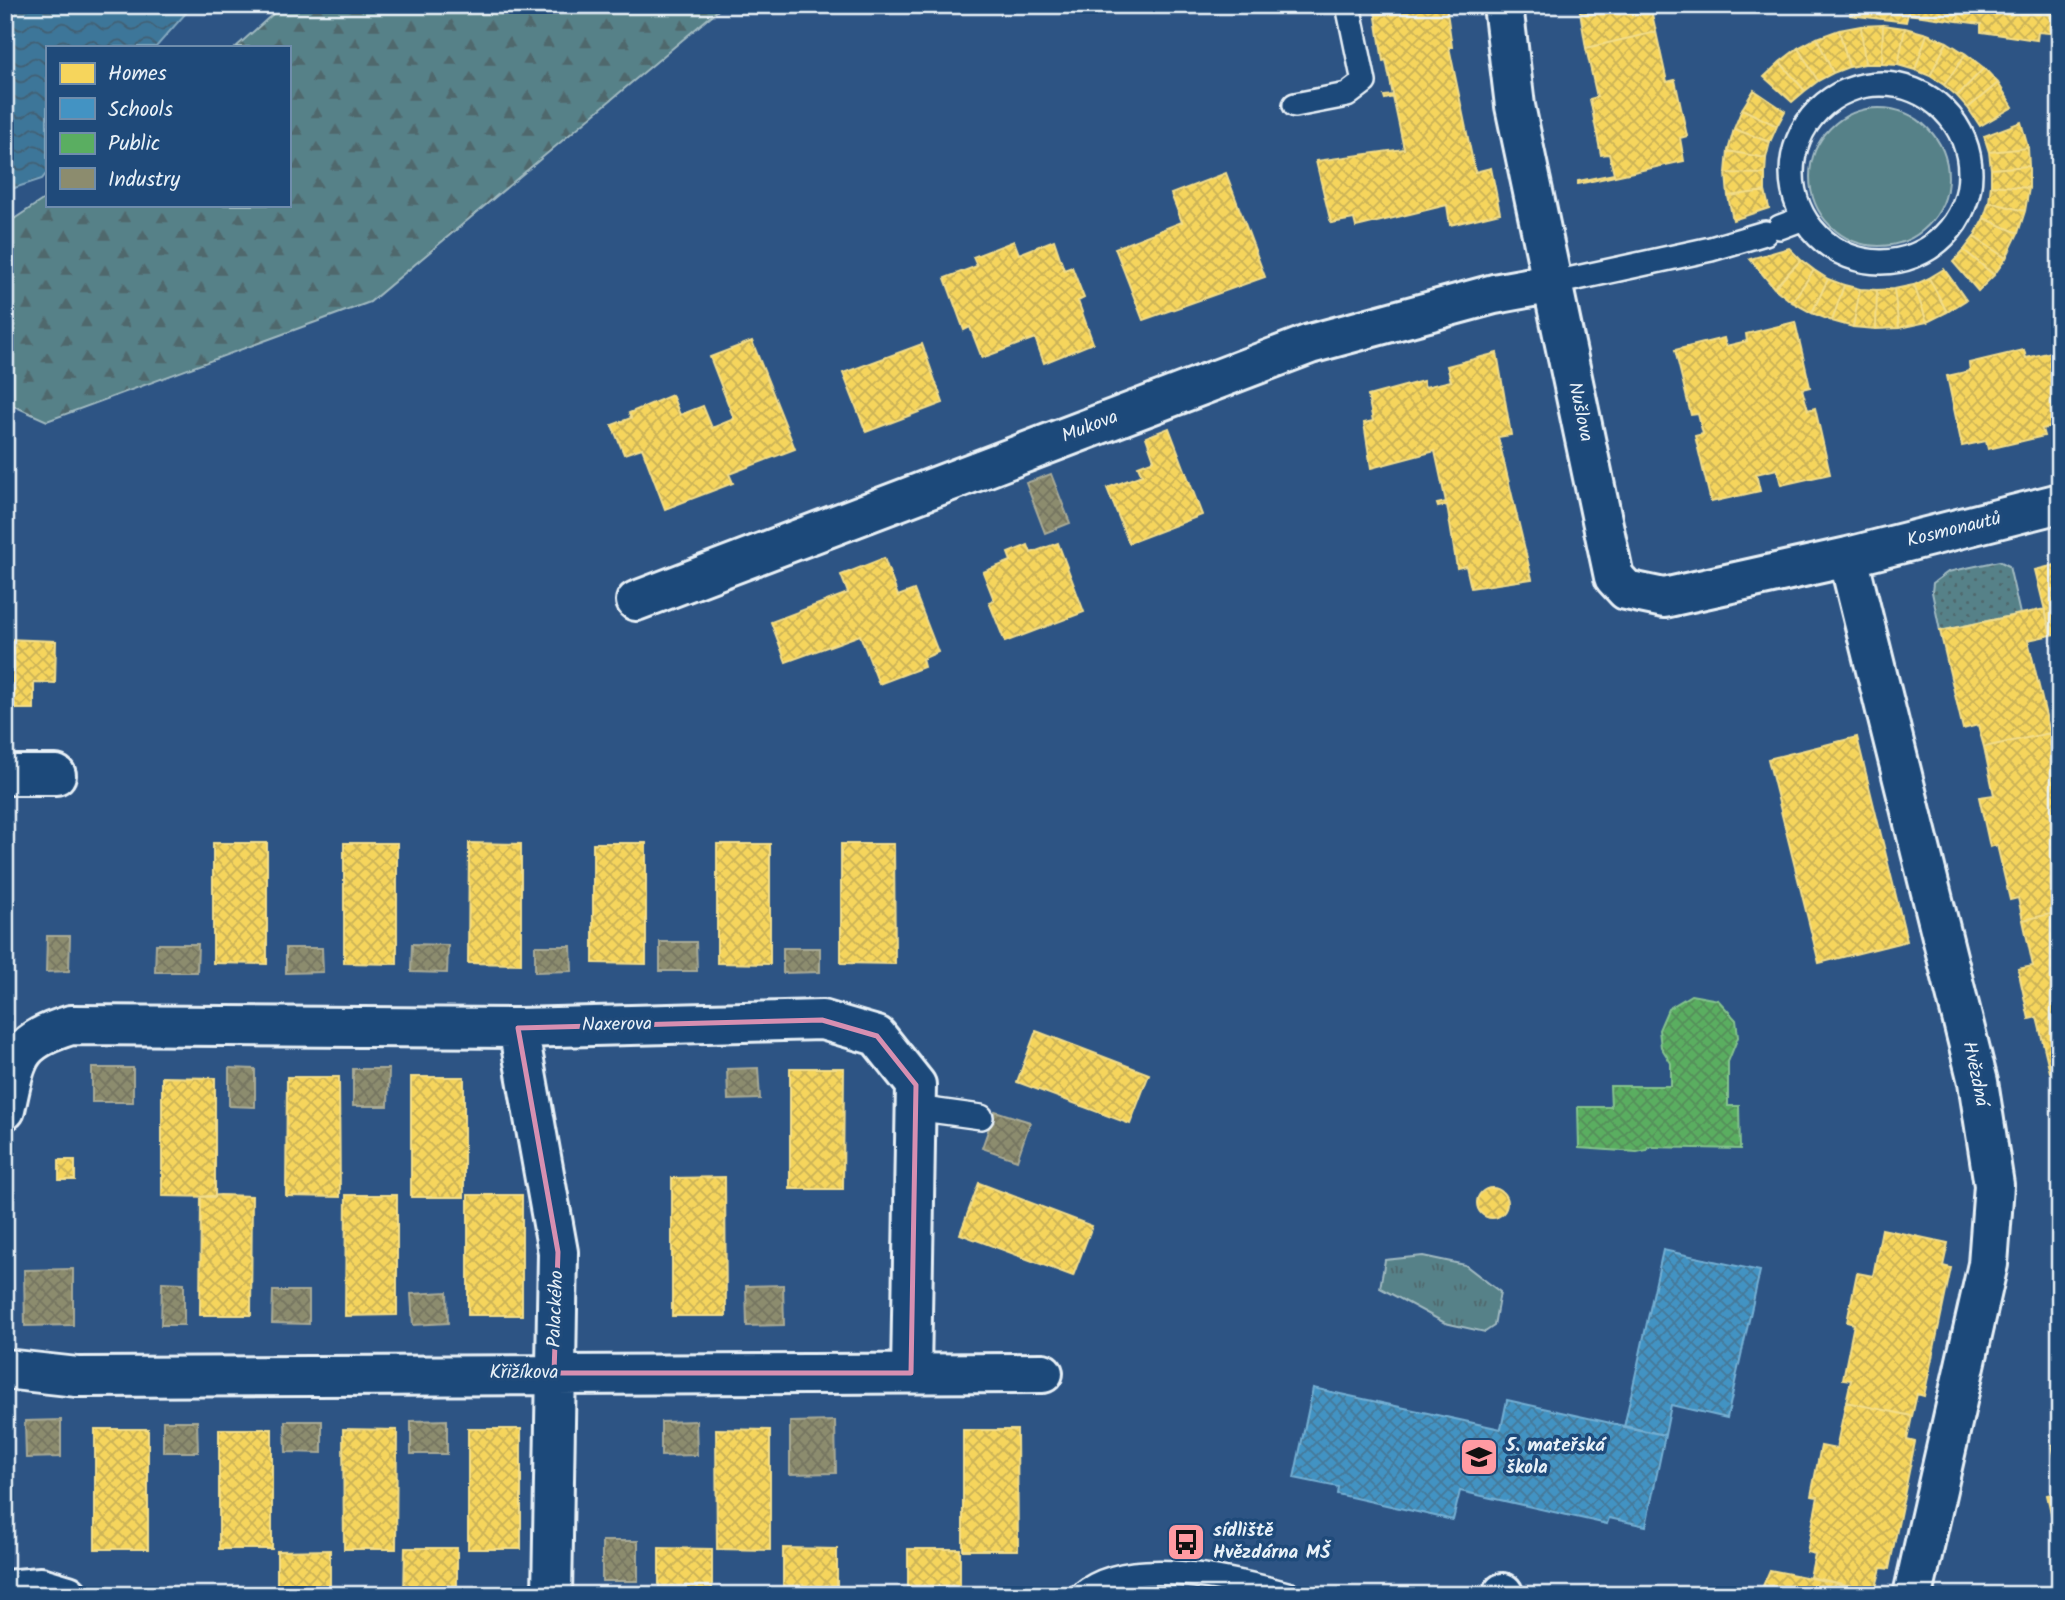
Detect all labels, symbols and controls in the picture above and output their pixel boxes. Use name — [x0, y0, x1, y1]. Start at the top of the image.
legend — [46, 46, 290, 206]
text: Homes — [108, 58, 167, 91]
text: Schools — [108, 94, 173, 127]
text: Public — [108, 128, 160, 161]
text: Industry — [108, 164, 180, 197]
street label: Nušlova — [1559, 379, 1601, 445]
street label: Mukova — [1057, 403, 1123, 451]
street label: Kosmonautů — [1904, 504, 2004, 556]
street label: Naxerova — [582, 1009, 652, 1041]
street label: Hvězdná — [1953, 1039, 1997, 1111]
street label: Palackého — [540, 1270, 572, 1348]
street label: Křižíkova — [490, 1358, 558, 1388]
place label: 5. mateřská škola — [1505, 1431, 1607, 1483]
school or university icon: 5. mateřská škola — [1458, 1436, 1500, 1478]
place label: sídliště Hvězdárna MŠ — [1213, 1516, 1332, 1568]
bus stop icon: sídliště Hvězdárna MŠ — [1165, 1521, 1207, 1563]

